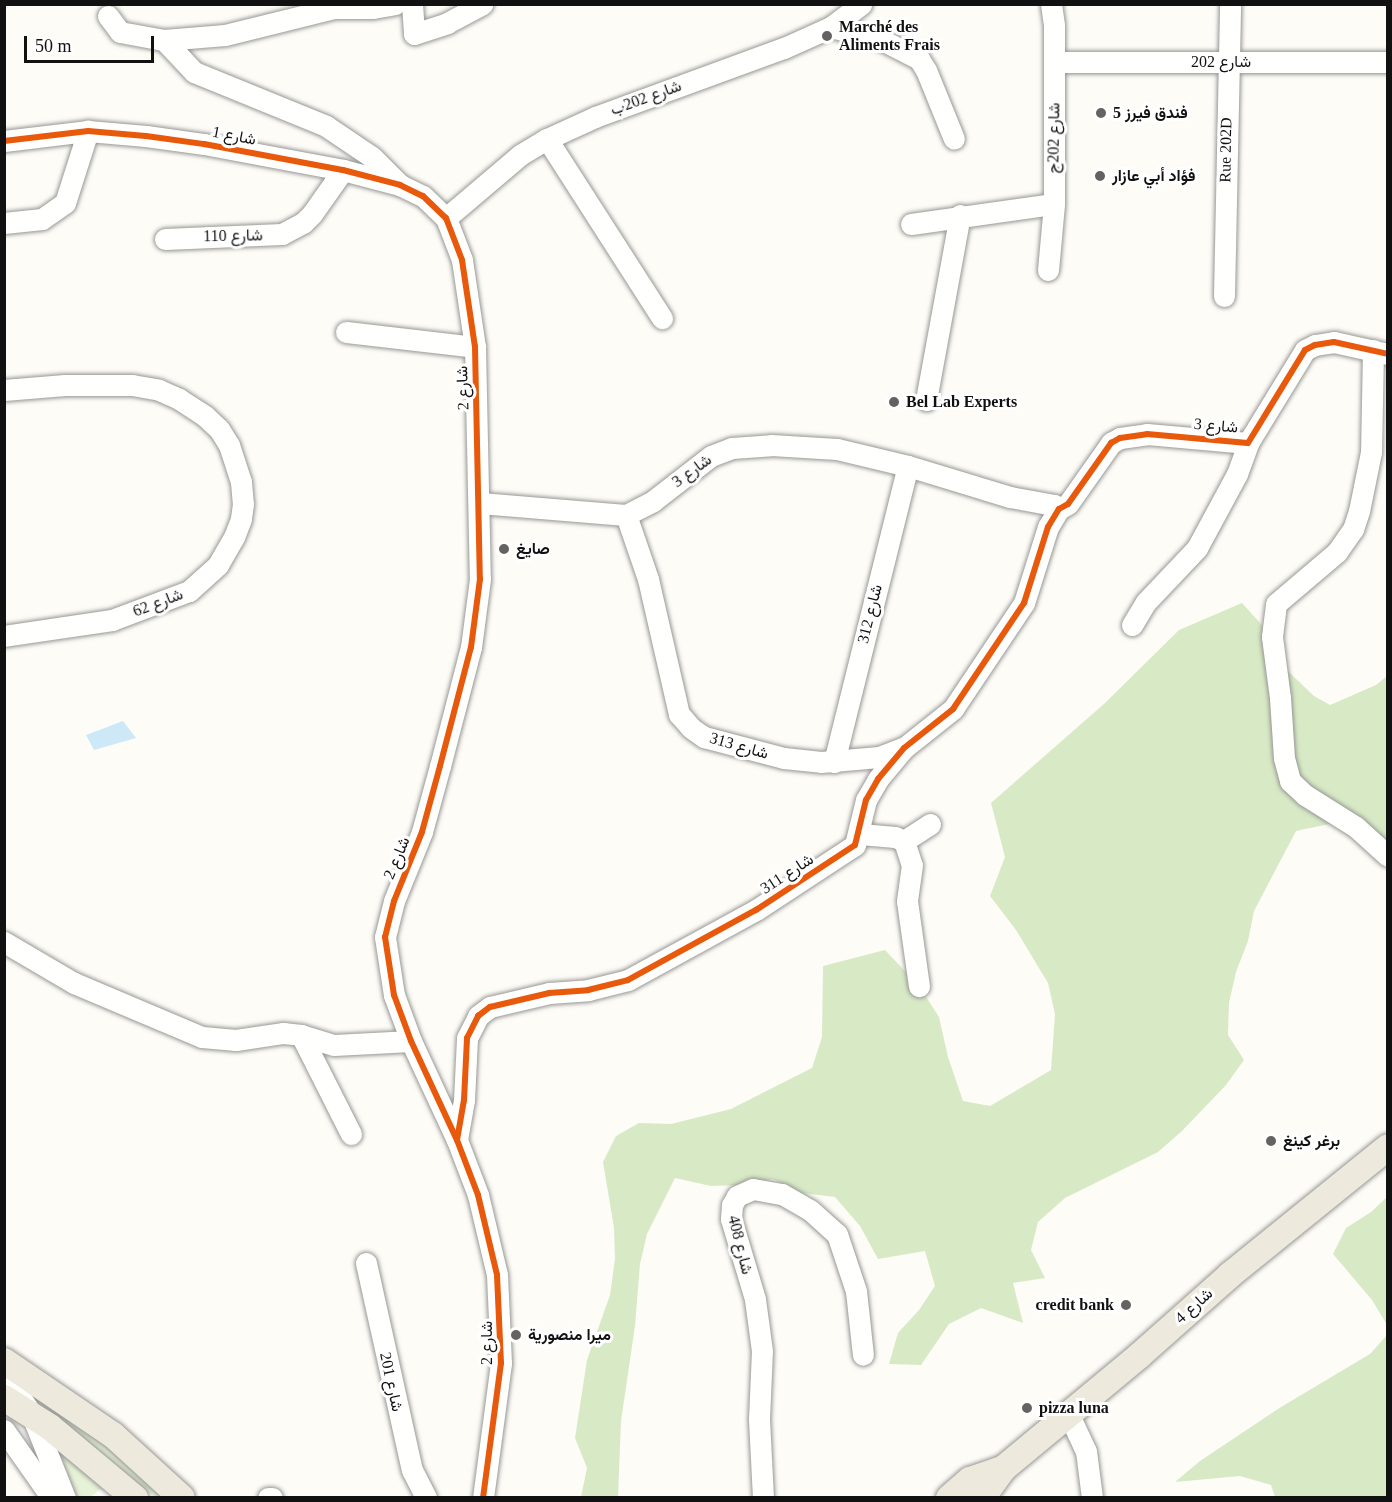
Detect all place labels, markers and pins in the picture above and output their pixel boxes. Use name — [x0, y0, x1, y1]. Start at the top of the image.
place label: Marché des Aliments Frais — [839, 17, 940, 55]
marker: Marché des Aliments Frais — [820, 29, 834, 43]
place label: فندق فيرز 5 — [1113, 103, 1188, 123]
marker: فندق فيرز 5 — [1094, 106, 1108, 120]
place label: فؤاد أبي عازار — [1112, 166, 1195, 186]
marker: فؤاد أبي عازار — [1093, 169, 1107, 183]
place label: Bel Lab Experts — [906, 392, 1017, 412]
marker: Bel Lab Experts — [887, 395, 901, 409]
place label: صايغ — [516, 539, 550, 559]
marker: صايغ — [497, 542, 511, 556]
place label: برغر كينغ — [1283, 1131, 1340, 1151]
marker: برغر كينغ — [1264, 1134, 1278, 1148]
place label: credit bank — [1036, 1295, 1114, 1315]
marker: credit bank — [1119, 1298, 1133, 1312]
place label: ميرا منصورية — [528, 1325, 611, 1345]
marker: ميرا منصورية — [509, 1328, 523, 1342]
place label: pizza luna — [1039, 1398, 1109, 1418]
marker: pizza luna — [1020, 1401, 1034, 1415]

